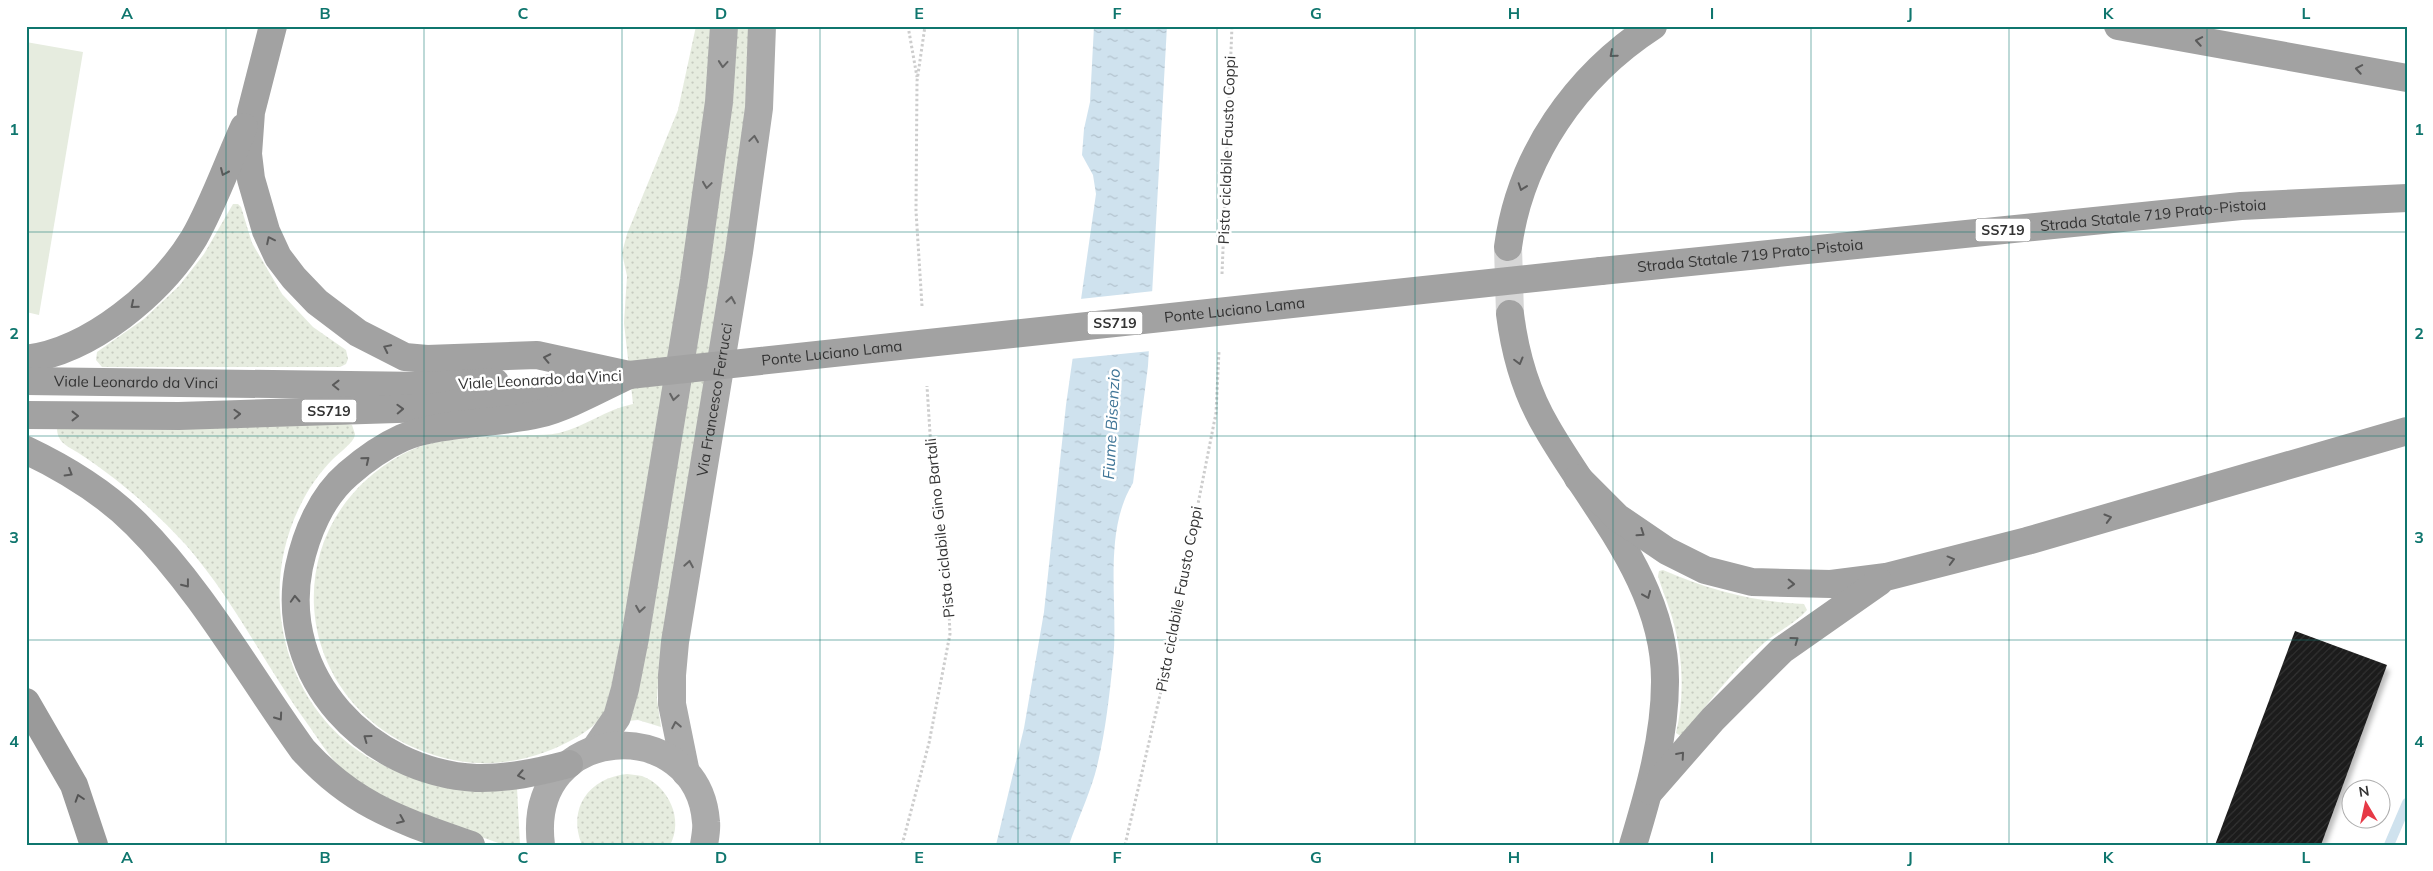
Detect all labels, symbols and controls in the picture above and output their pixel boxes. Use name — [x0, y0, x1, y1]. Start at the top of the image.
text: A — [121, 3, 133, 23]
text: B — [319, 3, 331, 23]
text: C — [518, 3, 529, 23]
text: D — [715, 3, 727, 23]
text: E — [914, 3, 924, 23]
text: F — [1112, 3, 1122, 23]
text: G — [1310, 3, 1322, 23]
text: H — [1508, 3, 1520, 23]
text: I — [1710, 3, 1714, 23]
text: J — [1907, 3, 1913, 23]
text: K — [2103, 3, 2115, 23]
text: L — [2302, 3, 2311, 23]
one-way arrow — [2194, 36, 2203, 46]
one-way arrow — [1610, 49, 1619, 58]
street label: Pista ciclabile Fausto Coppi — [1214, 55, 1239, 245]
one-way arrow — [717, 60, 728, 68]
one-way arrow — [2354, 65, 2363, 75]
text: 1 — [9, 119, 19, 139]
text: 1 — [2414, 119, 2424, 139]
one-way arrow — [749, 135, 759, 144]
one-way arrow — [219, 167, 230, 176]
one-way arrow — [702, 181, 713, 189]
one-way arrow — [1518, 182, 1528, 191]
street label: Strada Statale 719 Prato-Pistoia — [2039, 195, 2267, 235]
road number: SS719 — [1976, 218, 2030, 242]
street label: Strada Statale 719 Prato-Pistoia — [1636, 234, 1864, 276]
one-way arrow — [266, 237, 276, 246]
street label: Ponte Luciano Lama — [1163, 293, 1306, 327]
one-way arrow — [726, 296, 736, 305]
one-way arrow — [131, 300, 140, 309]
road number: SS719 — [1088, 312, 1142, 334]
street label: Via Francesco Ferrucci — [692, 322, 736, 478]
text: 2 — [9, 323, 19, 343]
text: 2 — [2414, 323, 2424, 343]
street label: Ponte Luciano Lama — [760, 336, 903, 370]
one-way arrow — [383, 344, 392, 354]
one-way arrow — [543, 353, 552, 364]
one-way arrow — [1513, 357, 1524, 366]
street label: Viale Leonardo da Vinci — [458, 366, 622, 393]
water label: Fiume Bisenzio — [1098, 368, 1124, 480]
street label: Viale Leonardo da Vinci — [54, 371, 218, 392]
one-way arrow — [332, 379, 340, 390]
one-way arrow — [669, 393, 679, 401]
road number: SS719 — [302, 400, 356, 422]
one-way arrow — [396, 404, 404, 414]
one-way arrow — [234, 409, 242, 419]
one-way arrow — [72, 411, 79, 421]
street label: Pista ciclabile Gino Bartali — [921, 437, 958, 619]
one-way arrow — [360, 457, 369, 465]
one-way arrow — [64, 466, 73, 476]
street label: Pista ciclabile Fausto Coppi — [1151, 504, 1206, 693]
one-way arrow — [2103, 513, 2112, 523]
text: 3 — [9, 527, 19, 547]
one-way arrow — [1635, 527, 1644, 536]
text: 3 — [2414, 527, 2424, 547]
one-way arrow — [1947, 556, 1955, 566]
one-way arrow — [683, 560, 693, 569]
one-way arrow — [181, 578, 189, 587]
one-way arrow — [1788, 579, 1796, 590]
one-way arrow — [1640, 590, 1651, 599]
one-way arrow — [290, 595, 300, 602]
one-way arrow — [635, 605, 645, 614]
one-way arrow — [1789, 637, 1799, 646]
one-way arrow — [273, 711, 282, 721]
one-way arrow — [671, 721, 682, 729]
text: 4 — [9, 731, 19, 751]
text: 4 — [2414, 731, 2424, 751]
one-way arrow — [364, 735, 373, 744]
one-way arrow — [1675, 752, 1684, 761]
one-way arrow — [517, 769, 525, 779]
north arrow — [2340, 778, 2390, 828]
text: N — [2357, 781, 2371, 801]
one-way arrow — [74, 795, 84, 803]
one-way arrow — [396, 813, 405, 824]
text: A — [121, 847, 133, 867]
text: B — [319, 847, 331, 867]
text: C — [518, 847, 529, 867]
text: D — [715, 847, 727, 867]
text: E — [914, 847, 924, 867]
text: F — [1112, 847, 1122, 867]
text: G — [1310, 847, 1322, 867]
text: H — [1508, 847, 1520, 867]
text: I — [1710, 847, 1714, 867]
text: J — [1907, 847, 1913, 867]
text: K — [2103, 847, 2115, 867]
text: L — [2302, 847, 2311, 867]

